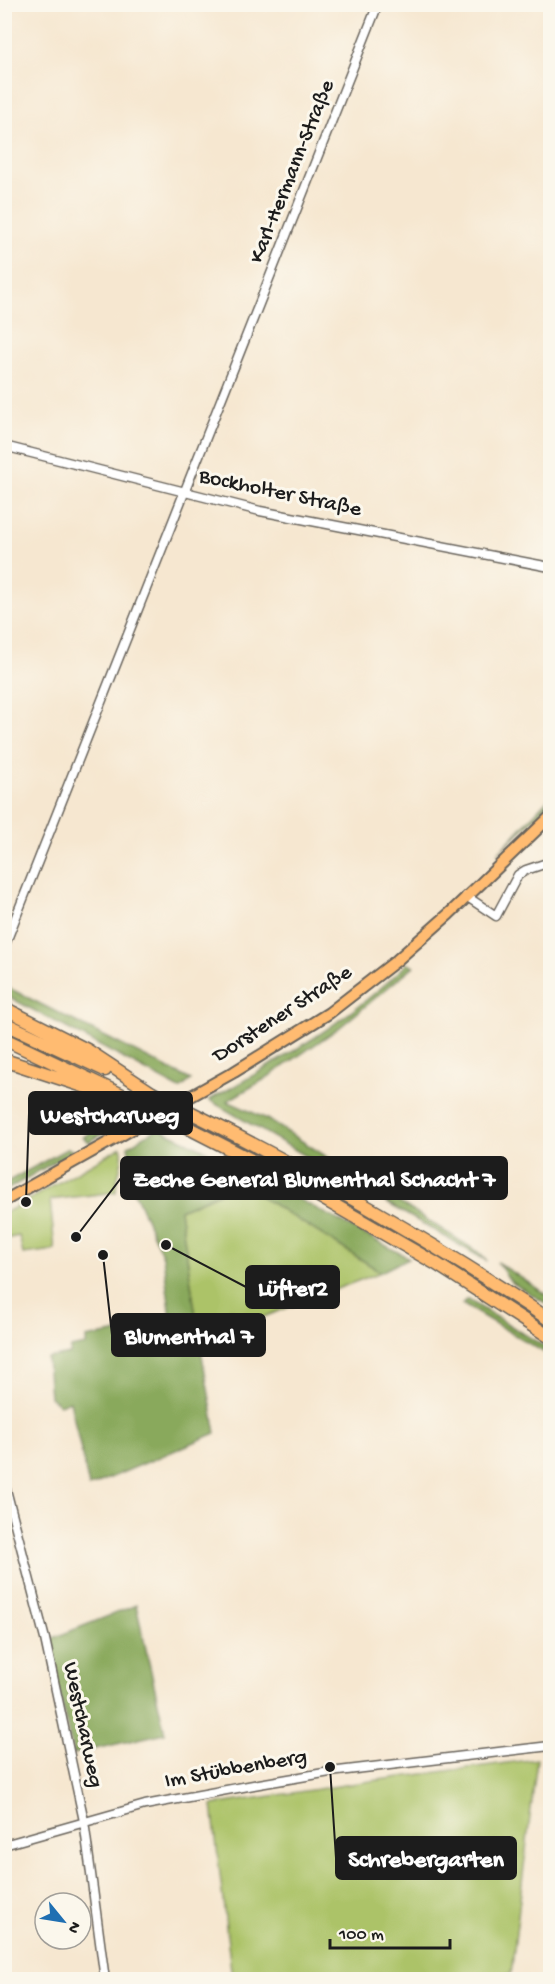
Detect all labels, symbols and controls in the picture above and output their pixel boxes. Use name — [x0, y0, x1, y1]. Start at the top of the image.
street label: Karl-Hermann-Straße — [244, 76, 342, 267]
street label: Bockholter Straße — [195, 464, 364, 524]
street label: Dorstener Straße — [207, 960, 358, 1071]
callout: Westcharweg — [29, 1092, 192, 1134]
text: Westcharweg — [40, 1103, 180, 1132]
callout: Zeche General Blumenthal Schacht 7 — [121, 1157, 507, 1199]
text: Zeche General Blumenthal Schacht 7 — [133, 1167, 497, 1196]
callout: Lüfter2 — [246, 1266, 339, 1308]
text: Lüfter2 — [258, 1276, 328, 1305]
callout: Blumenthal 7 — [112, 1314, 265, 1356]
text: Blumenthal 7 — [123, 1324, 255, 1353]
street label: Westcharweg — [56, 1660, 108, 1790]
street label: Im Stübbenberg — [163, 1745, 309, 1795]
callout: Schrebergarten — [336, 1837, 516, 1879]
text: Schrebergarten — [348, 1847, 504, 1876]
north arrow — [33, 1891, 93, 1951]
scale bar — [330, 1912, 450, 1950]
text: N — [62, 1917, 84, 1936]
text: 100 m — [338, 1925, 384, 1946]

